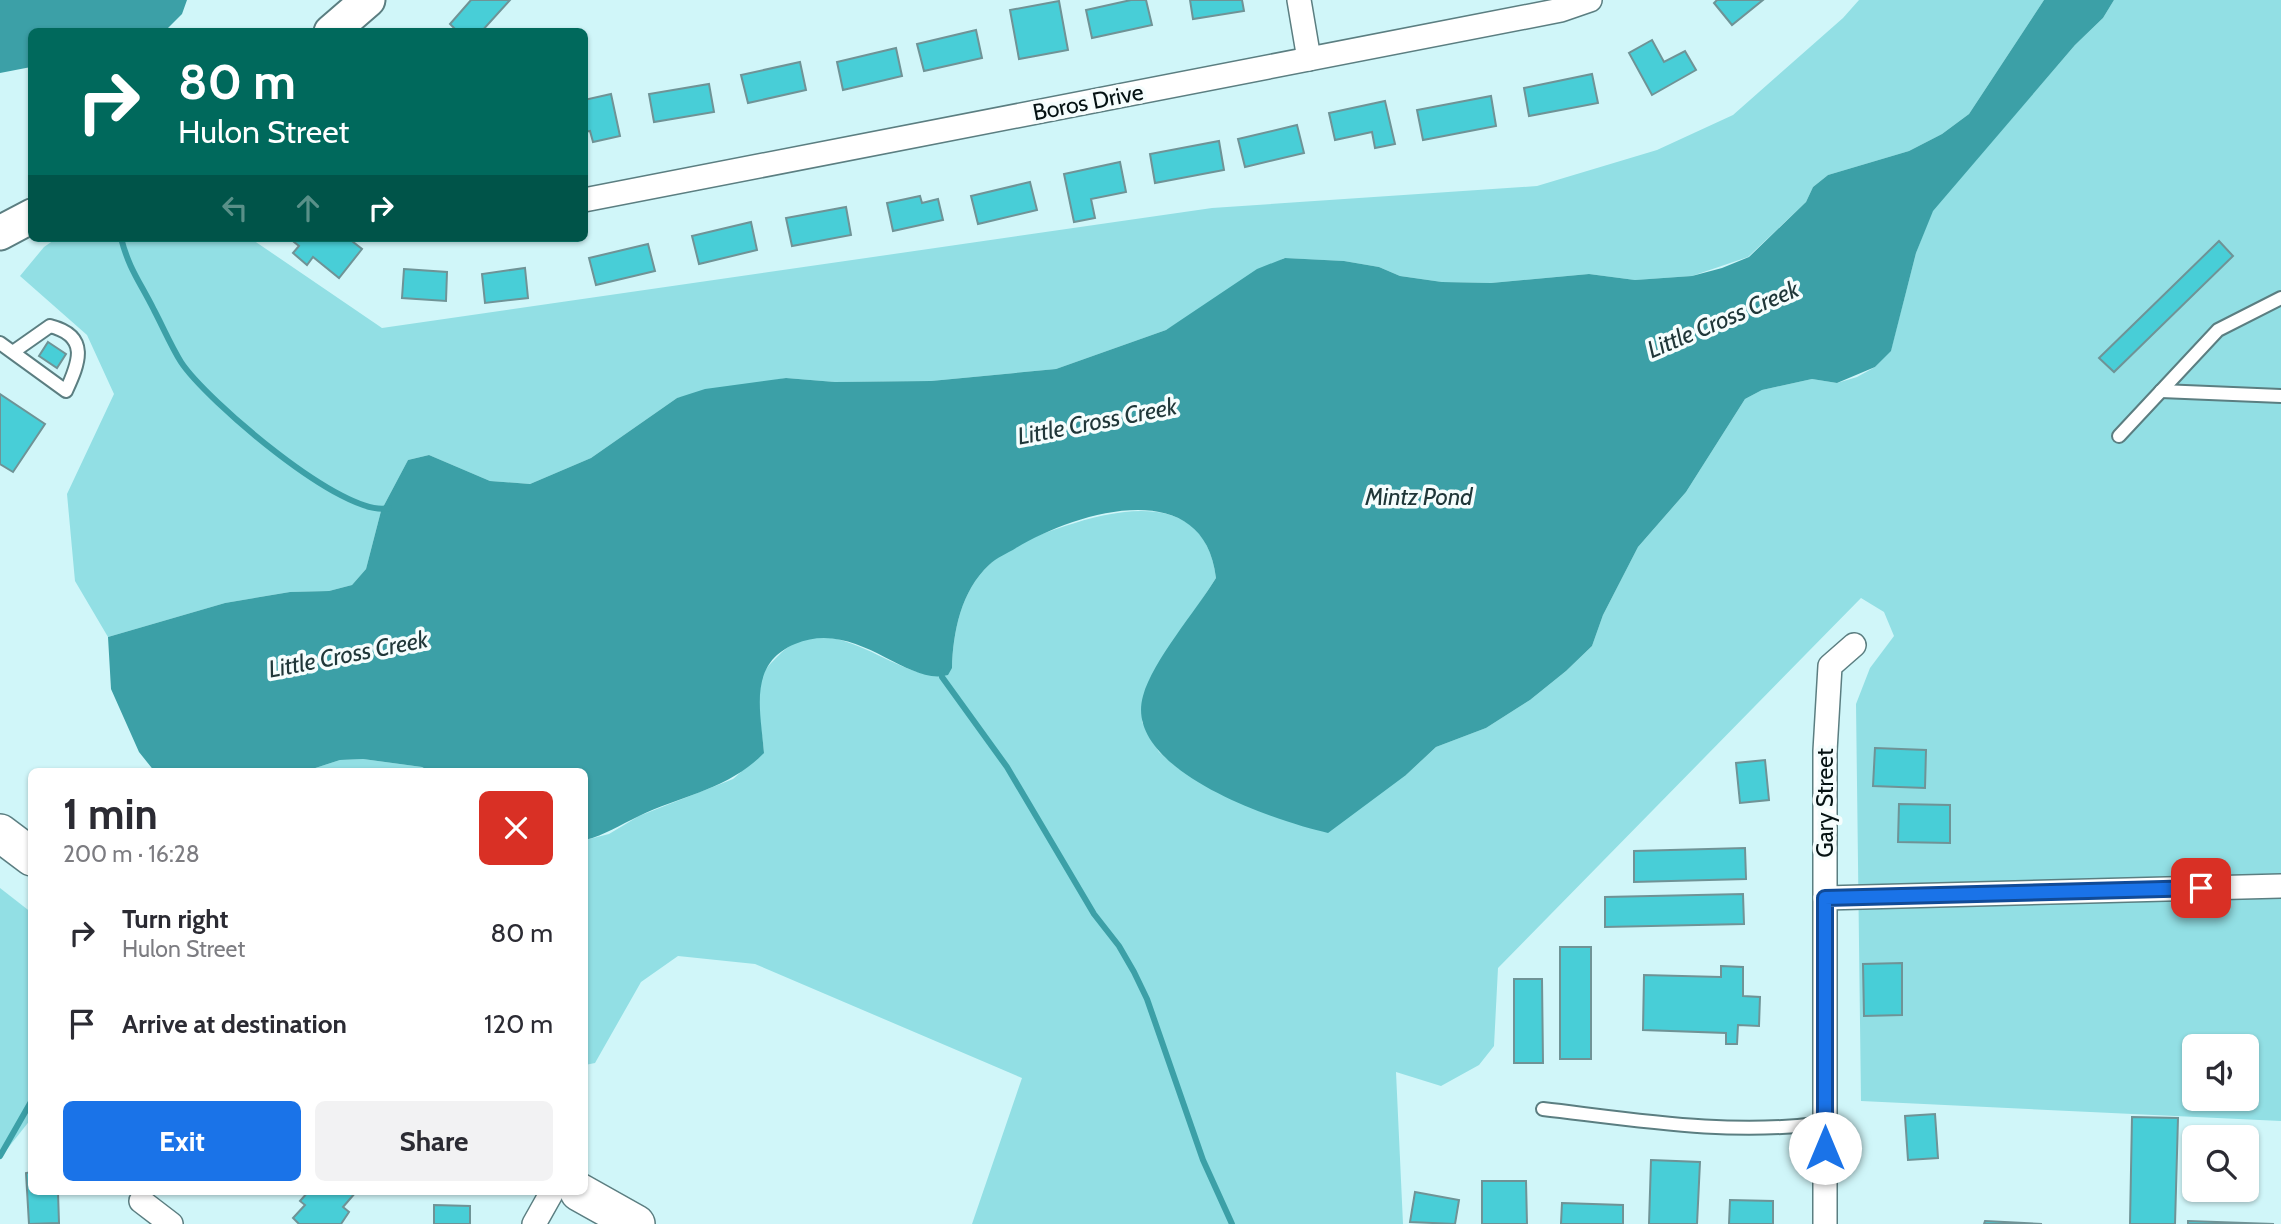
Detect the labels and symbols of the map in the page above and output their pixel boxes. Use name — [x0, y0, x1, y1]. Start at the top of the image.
street label: Boros Drive — [1030, 78, 1146, 126]
water label: Little Cross Creek — [1643, 274, 1804, 364]
water label: Little Cross Creek — [1015, 391, 1180, 451]
water label: Mintz Pond — [1364, 482, 1473, 511]
water label: Little Cross Creek — [266, 624, 431, 684]
street label: Gary Street — [1811, 748, 1839, 858]
pin — [2171, 858, 2231, 918]
position arrow — [1788, 1111, 1862, 1185]

